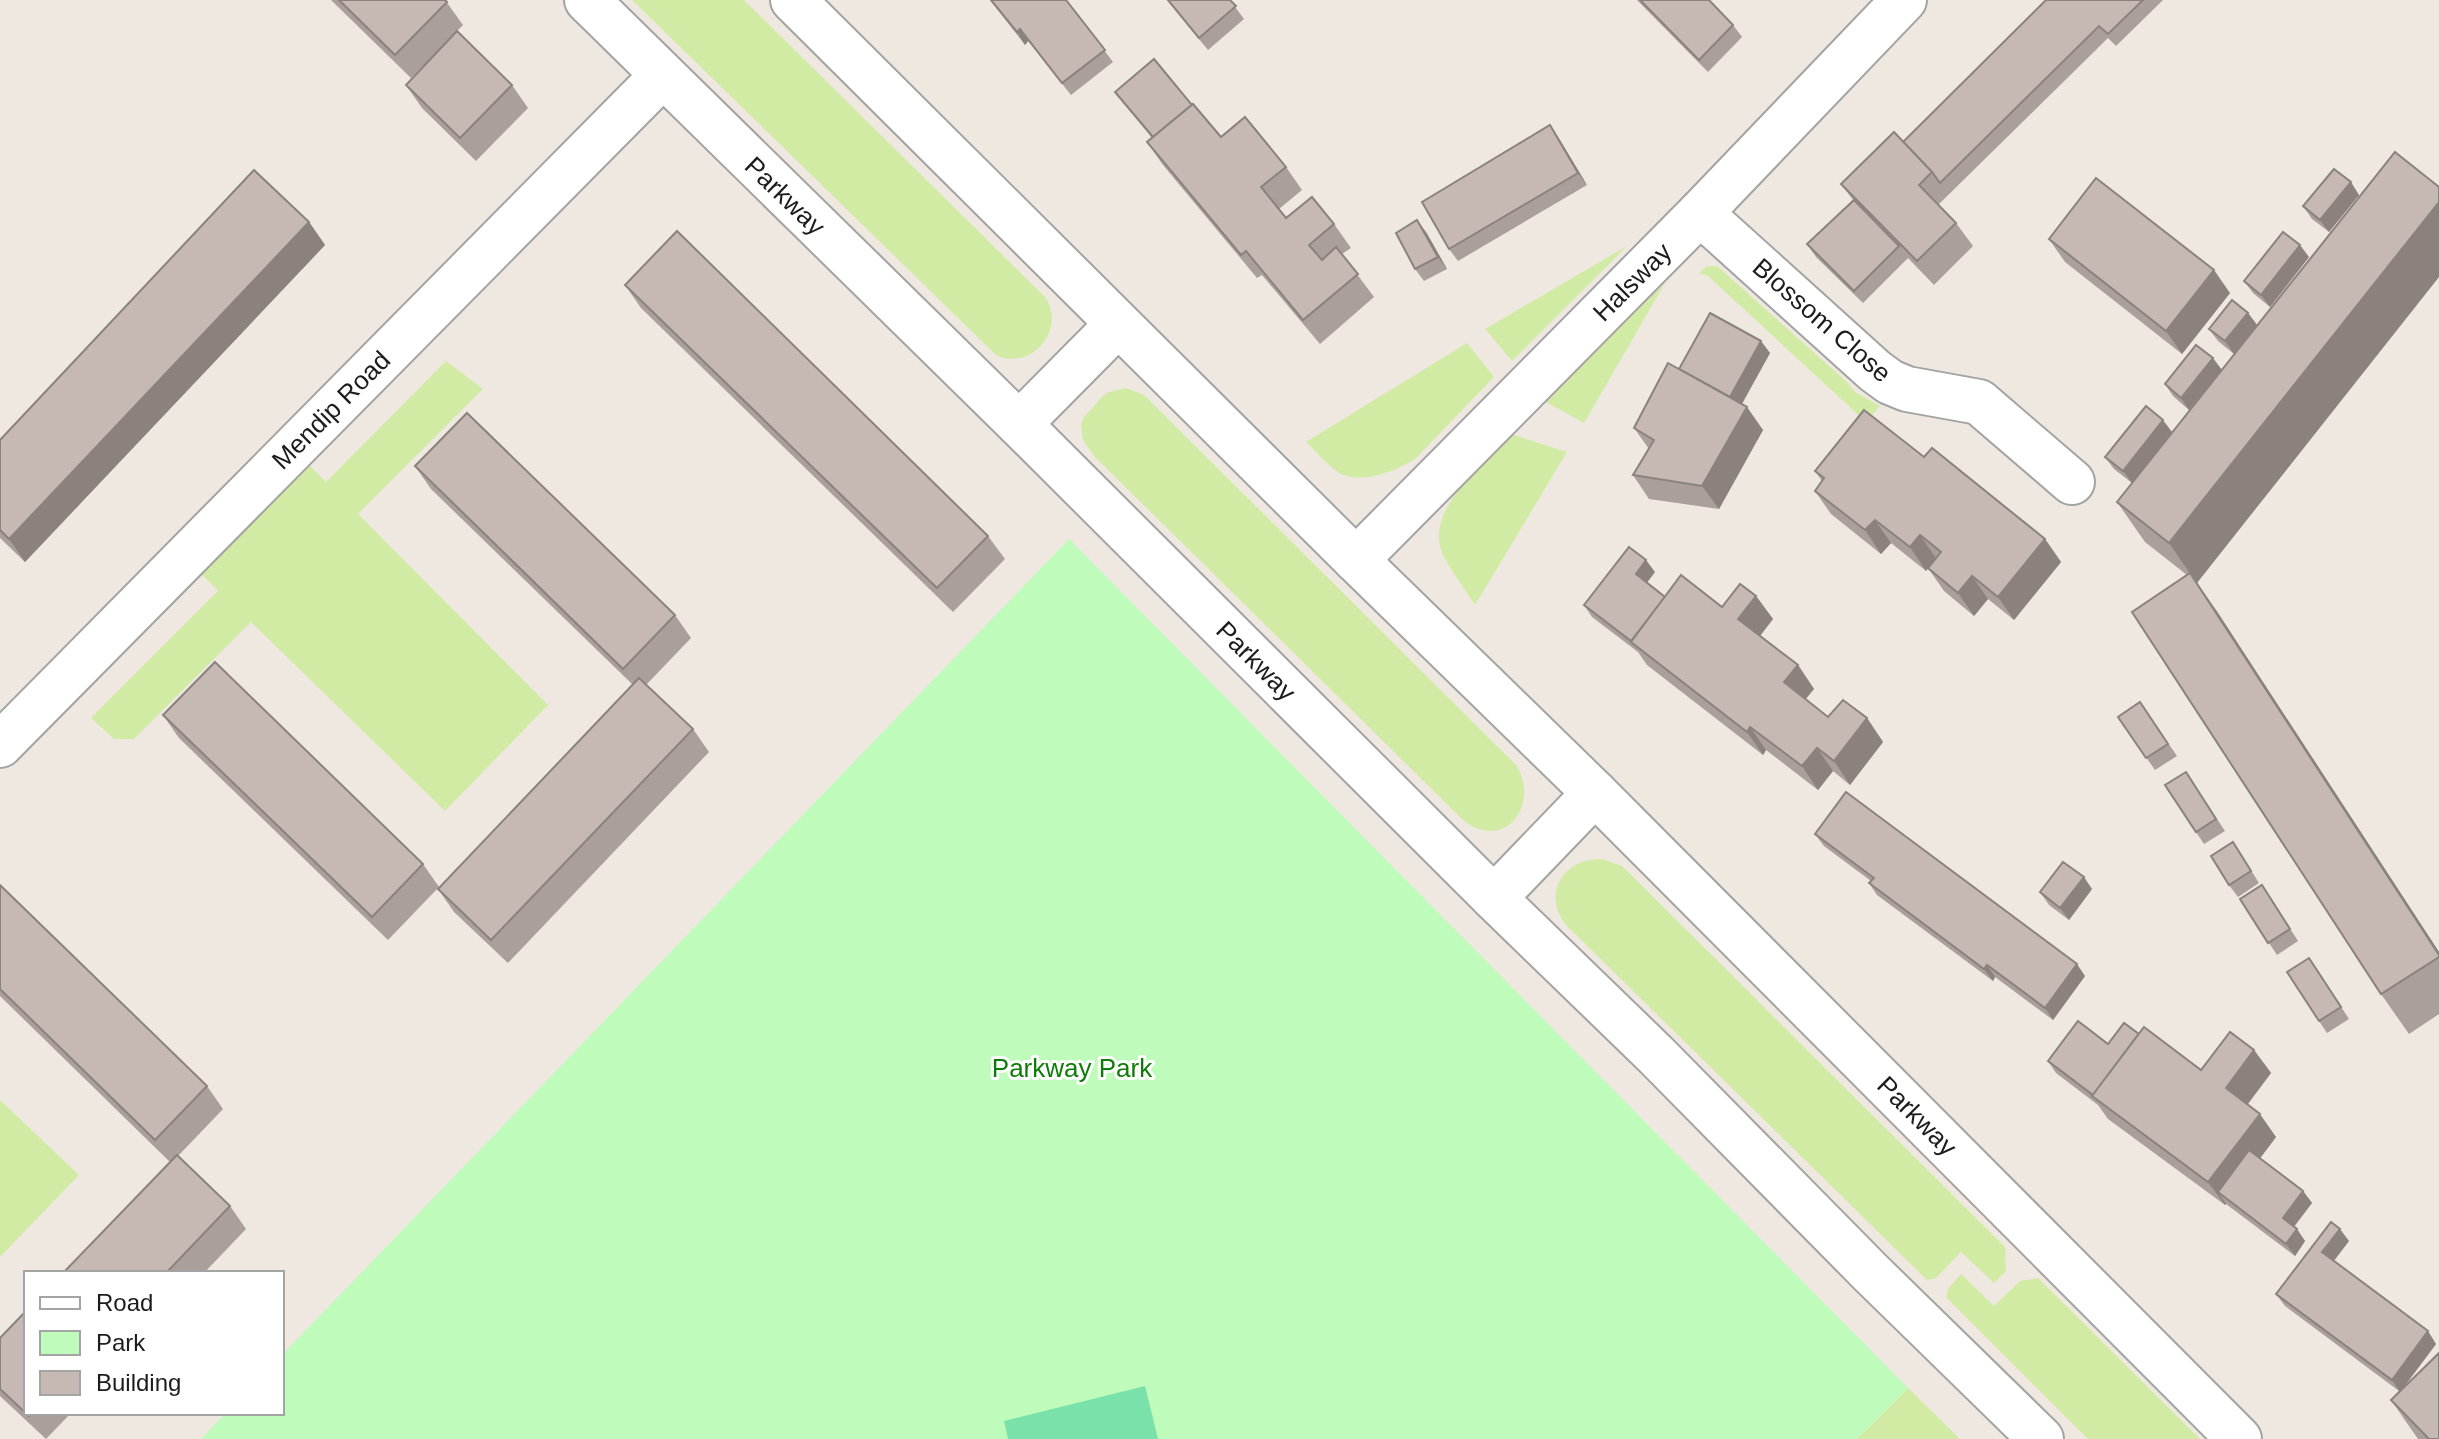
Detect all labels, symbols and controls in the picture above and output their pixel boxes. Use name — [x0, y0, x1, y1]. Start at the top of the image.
street label: Parkway — [739, 151, 831, 241]
street label: Halsway — [1587, 237, 1677, 327]
street label: Blossom Close — [1747, 252, 1897, 388]
street label: Mendip Road — [266, 345, 396, 475]
street label: Parkway — [1210, 615, 1302, 707]
park label: Parkway Park — [992, 1053, 1153, 1083]
street label: Parkway — [1871, 1070, 1963, 1162]
legend — [24, 1271, 284, 1415]
text: Road — [96, 1289, 153, 1316]
text: Park — [96, 1329, 146, 1356]
text: Building — [96, 1369, 181, 1396]

